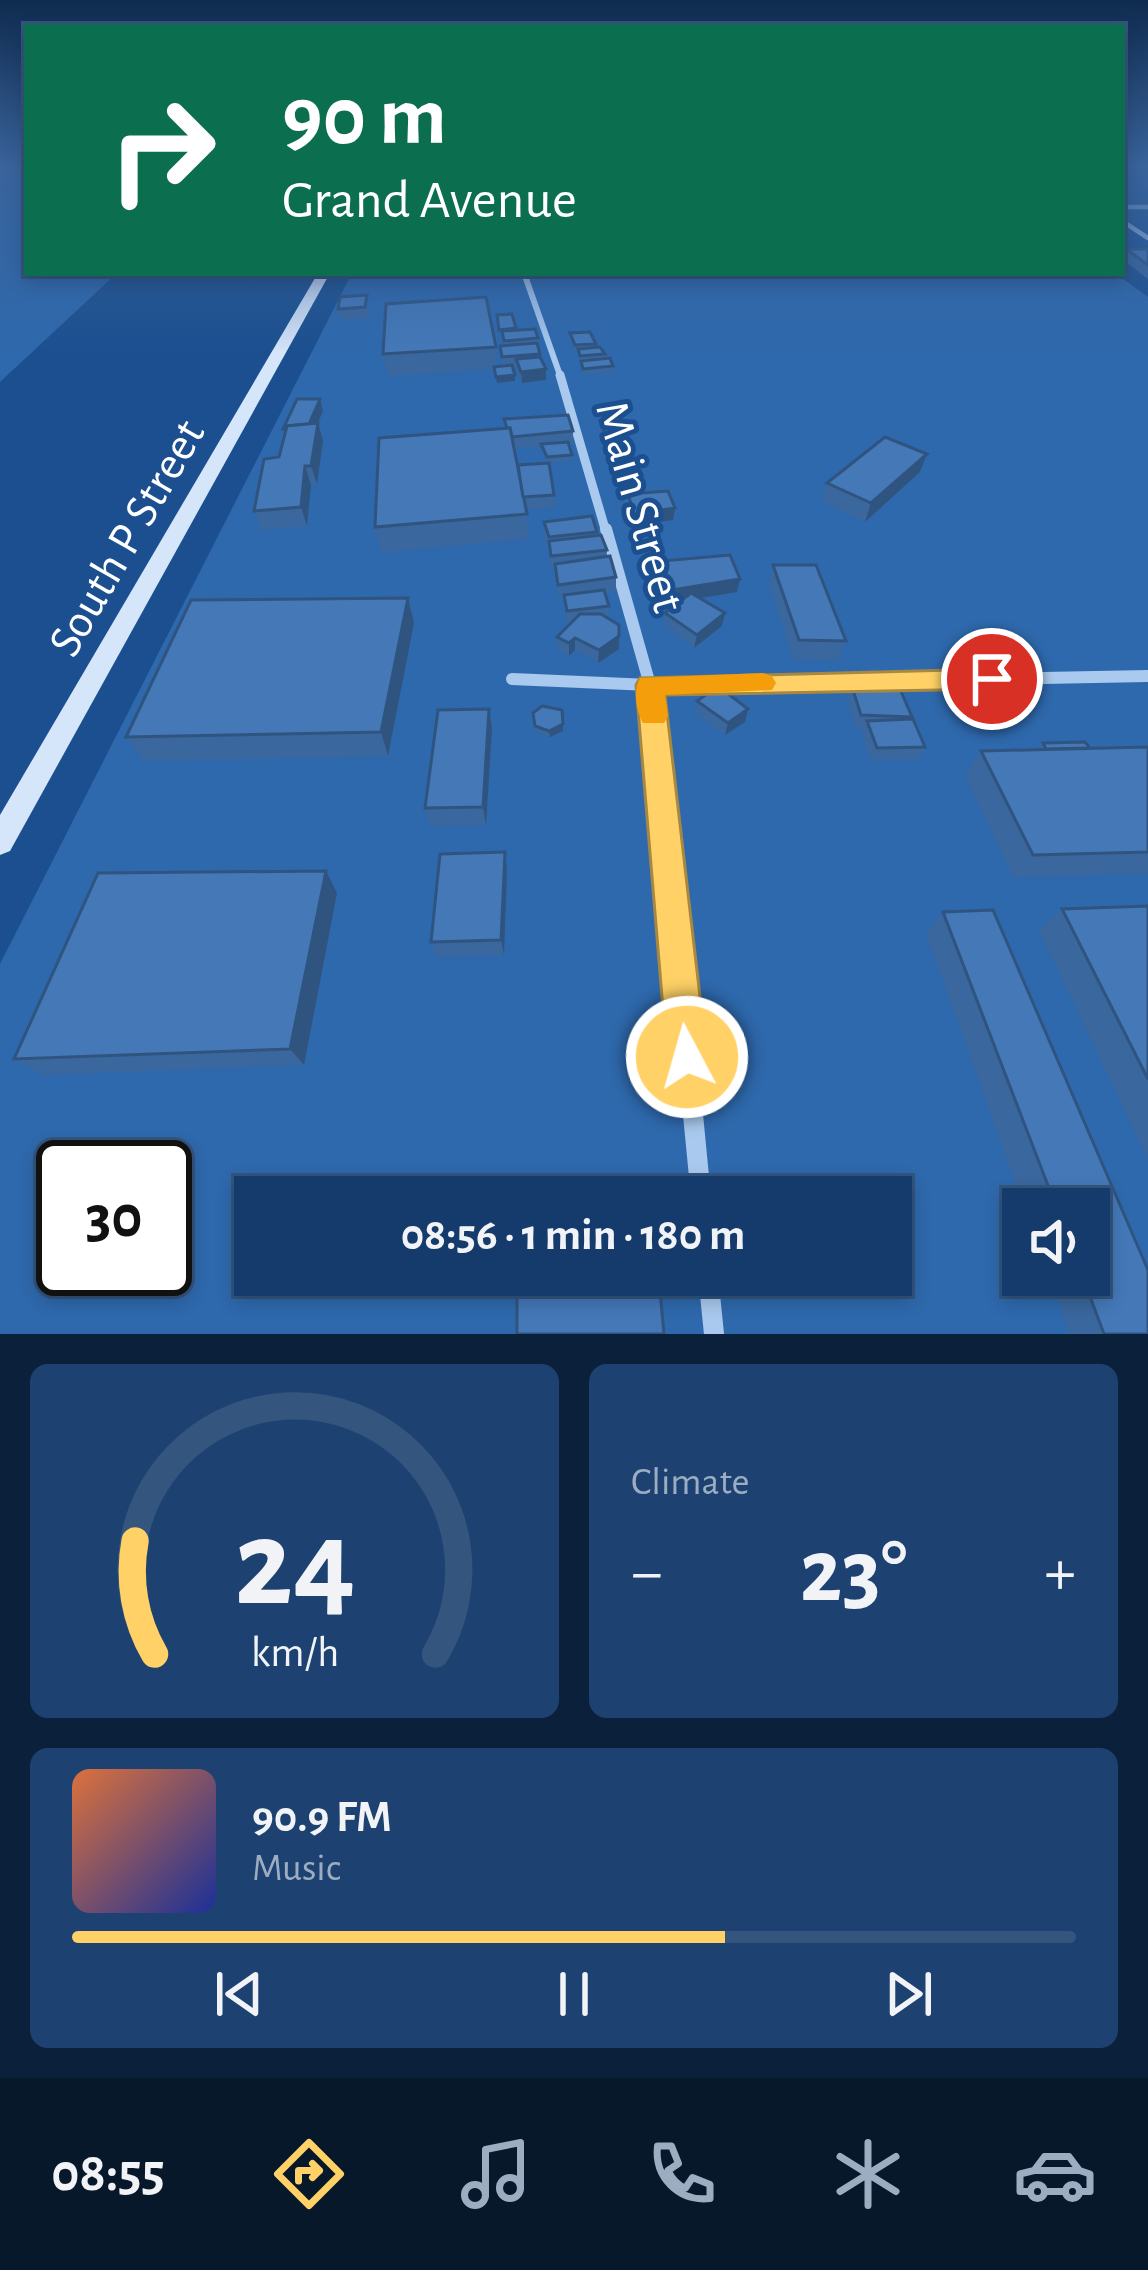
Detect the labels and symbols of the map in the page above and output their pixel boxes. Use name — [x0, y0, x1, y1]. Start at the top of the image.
street label: Main Street — [586, 396, 692, 618]
street label: South P Street — [41, 412, 214, 665]
pin — [941, 628, 1043, 730]
position arrow — [624, 994, 750, 1120]
speed limit sign: 30 — [36, 1140, 192, 1296]

